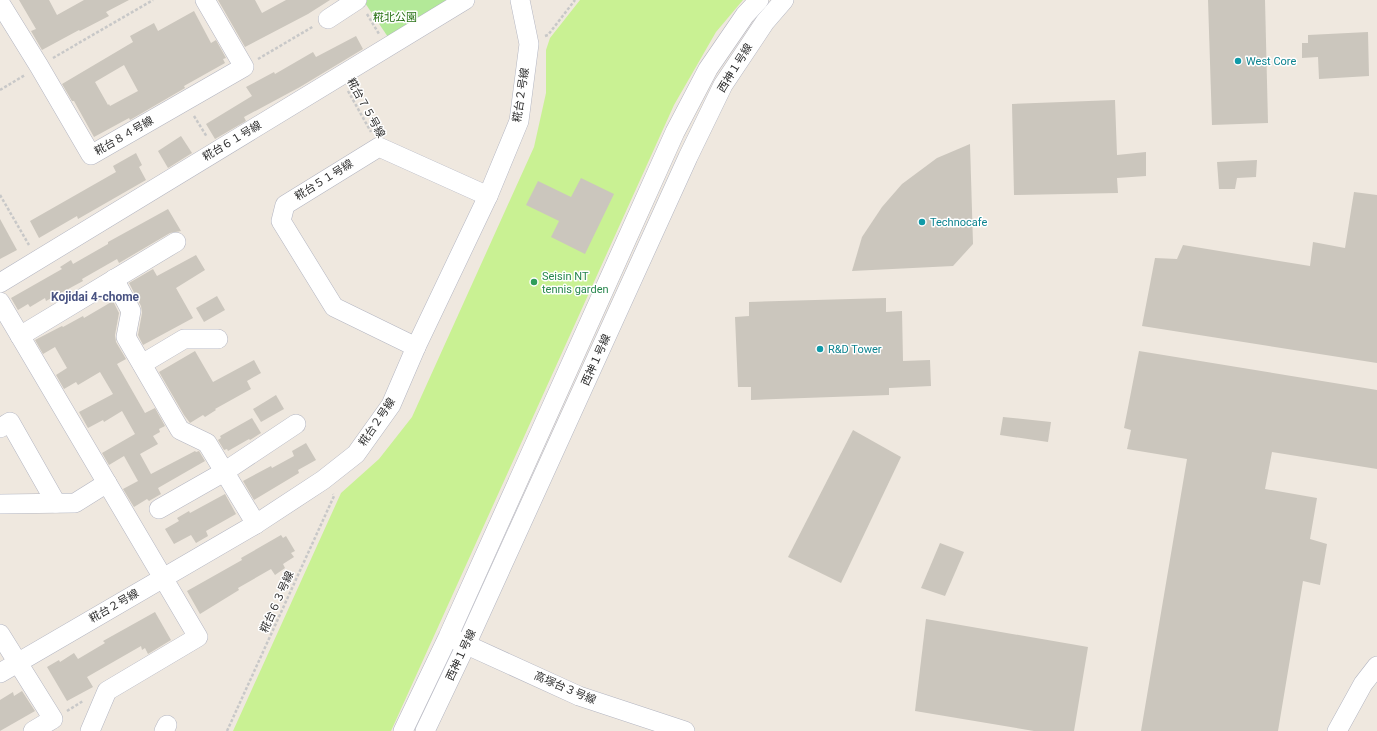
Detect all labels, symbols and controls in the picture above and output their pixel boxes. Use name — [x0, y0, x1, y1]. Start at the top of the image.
park label: 糀北公園 — [373, 11, 417, 24]
street label: 西神１号線 — [715, 41, 755, 95]
place label: West Core — [1246, 55, 1296, 68]
marker: West Core — [1233, 56, 1243, 66]
street label: 糀台２号線 — [510, 67, 532, 123]
street label: 糀台７５号線 — [344, 76, 388, 140]
street label: 糀台８４号線 — [92, 114, 156, 158]
street label: 糀台６１号線 — [200, 118, 264, 164]
street label: 糀台５１号線 — [293, 157, 355, 203]
place label: Technocafe — [930, 216, 987, 229]
marker: Technocafe — [917, 217, 927, 227]
place label: Seisin NT tennis garden — [542, 270, 609, 296]
marker: Seisin NT tennis garden — [529, 277, 539, 287]
district label: Kojidai 4-chome — [51, 290, 140, 304]
street label: 西神１号線 — [579, 332, 613, 388]
place label: R&D Tower — [828, 343, 882, 356]
marker: R&D Tower — [815, 344, 825, 354]
street label: 糀台２号線 — [356, 396, 398, 448]
street label: 糀台６３号線 — [258, 569, 296, 635]
street label: 糀台２号線 — [87, 587, 141, 625]
street label: 西神１号線 — [443, 627, 479, 683]
street label: 高塚台３号線 — [532, 669, 598, 707]

